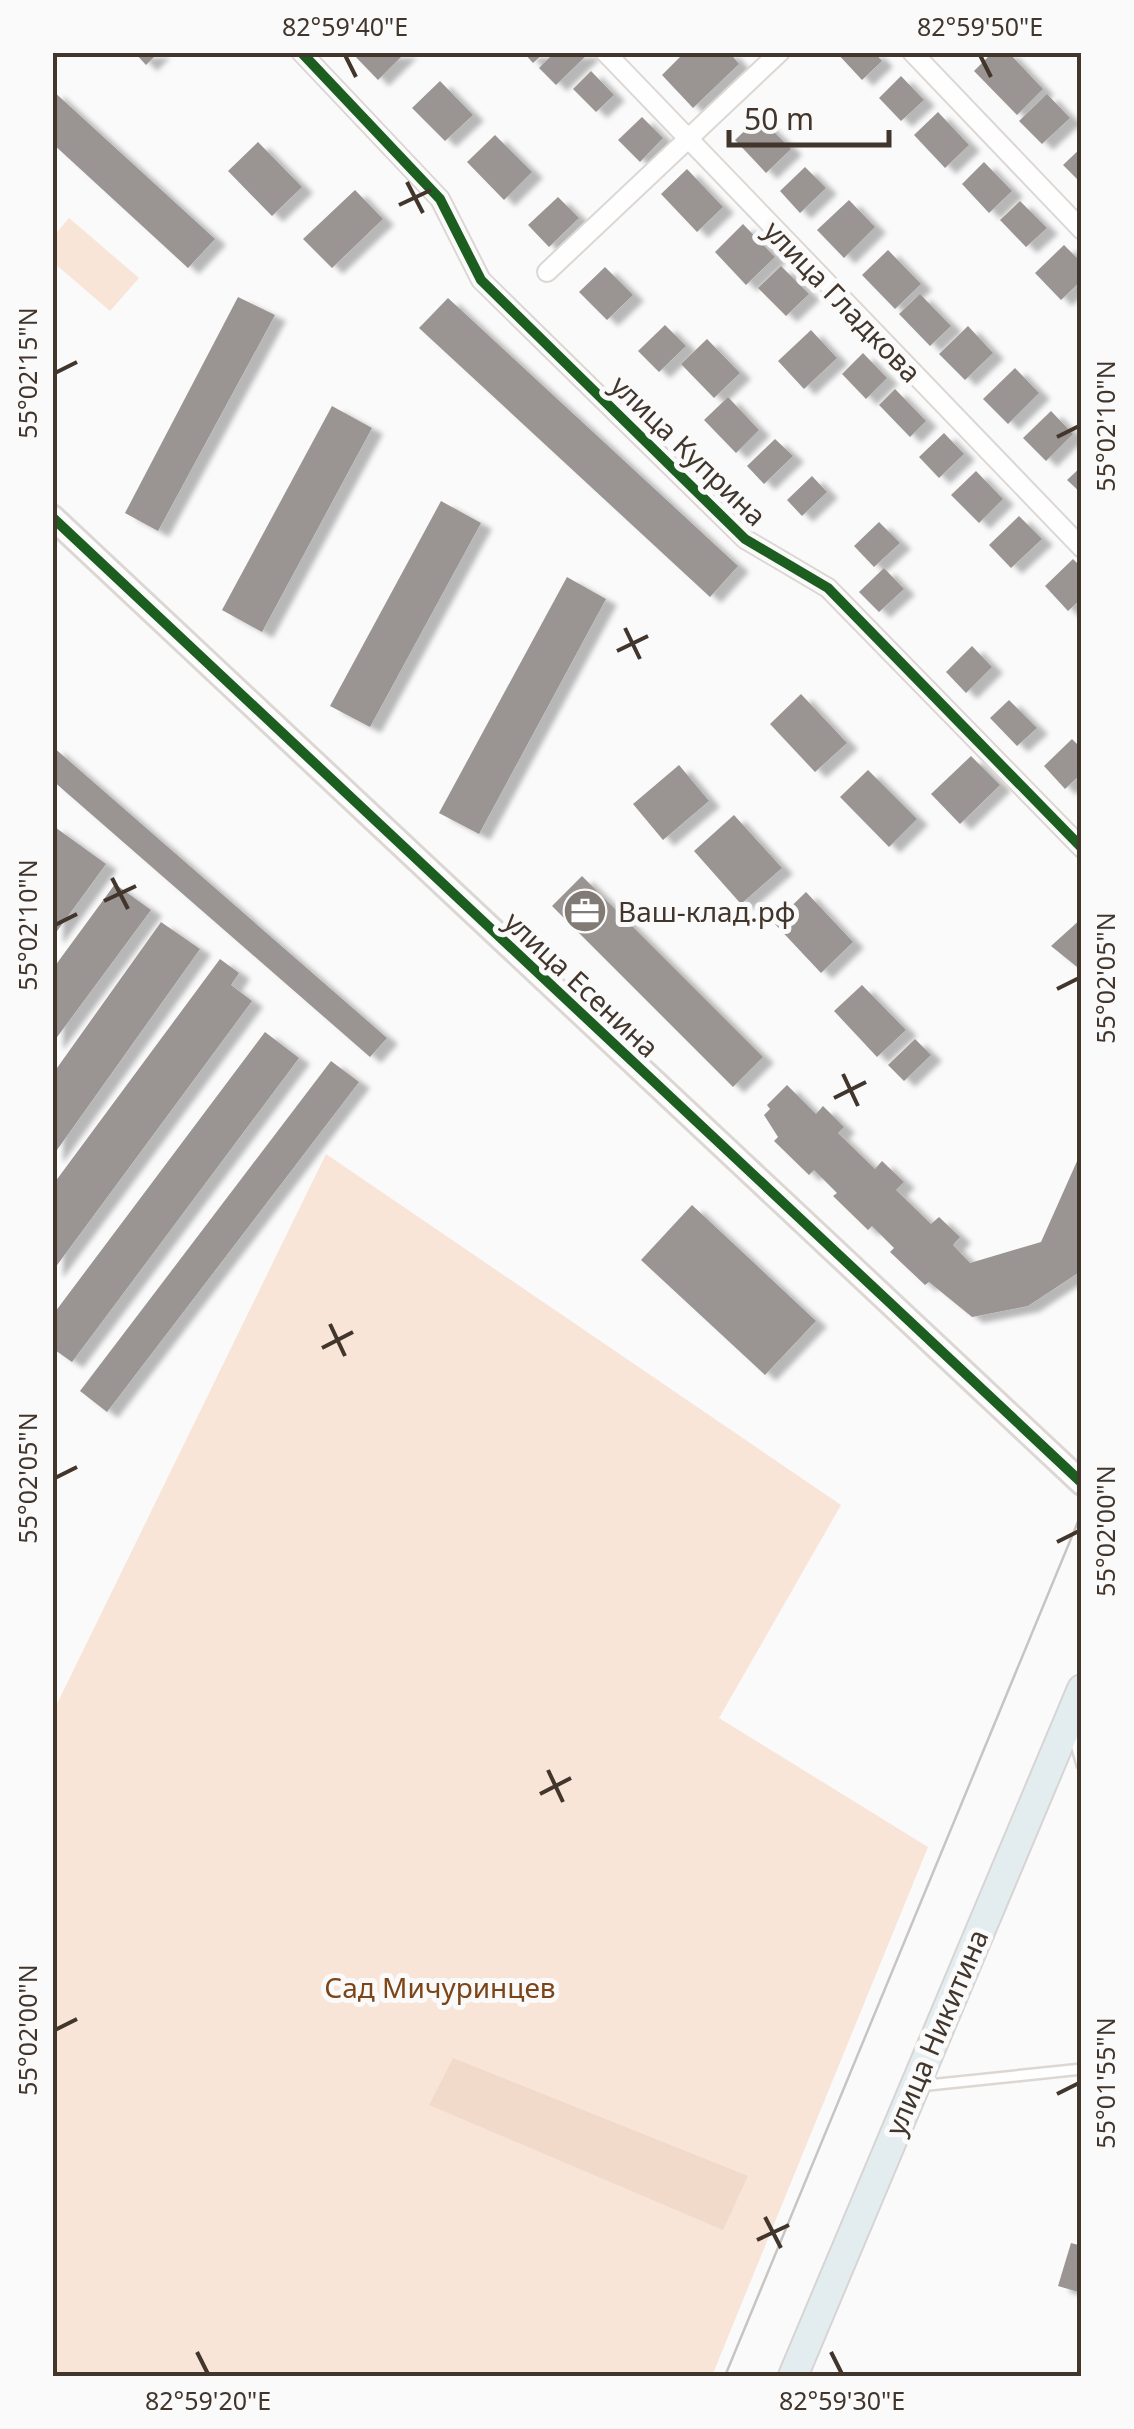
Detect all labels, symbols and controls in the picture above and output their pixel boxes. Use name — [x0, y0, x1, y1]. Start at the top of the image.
text: 82°59'40"E — [282, 9, 408, 43]
text: 82°59'50"E — [917, 9, 1043, 43]
scale bar — [729, 85, 889, 147]
text: 50 m — [744, 98, 814, 139]
street label: улица Гладкова — [756, 212, 930, 390]
text: 55°02'15"N — [10, 307, 44, 439]
text: 55°02'10"N — [1088, 360, 1122, 492]
street label: улица Куприна — [603, 366, 775, 534]
text: 55°02'10"N — [10, 859, 44, 991]
office icon: Ваш-клад.рф — [562, 888, 608, 934]
place label: Ваш-клад.рф — [618, 892, 795, 930]
street label: улица Есенина — [496, 902, 668, 1066]
text: 55°02'05"N — [1088, 912, 1122, 1044]
text: 55°02'05"N — [10, 1412, 44, 1544]
text: 55°02'00"N — [1088, 1465, 1122, 1597]
street label: улица Никитина — [875, 1923, 997, 2141]
text: 55°02'00"N — [10, 1964, 44, 2096]
park label: Сад Мичуринцев — [324, 1968, 556, 2006]
text: 55°01'55"N — [1088, 2017, 1122, 2149]
text: 82°59'20"E — [145, 2383, 271, 2417]
text: 82°59'30"E — [779, 2383, 905, 2417]

